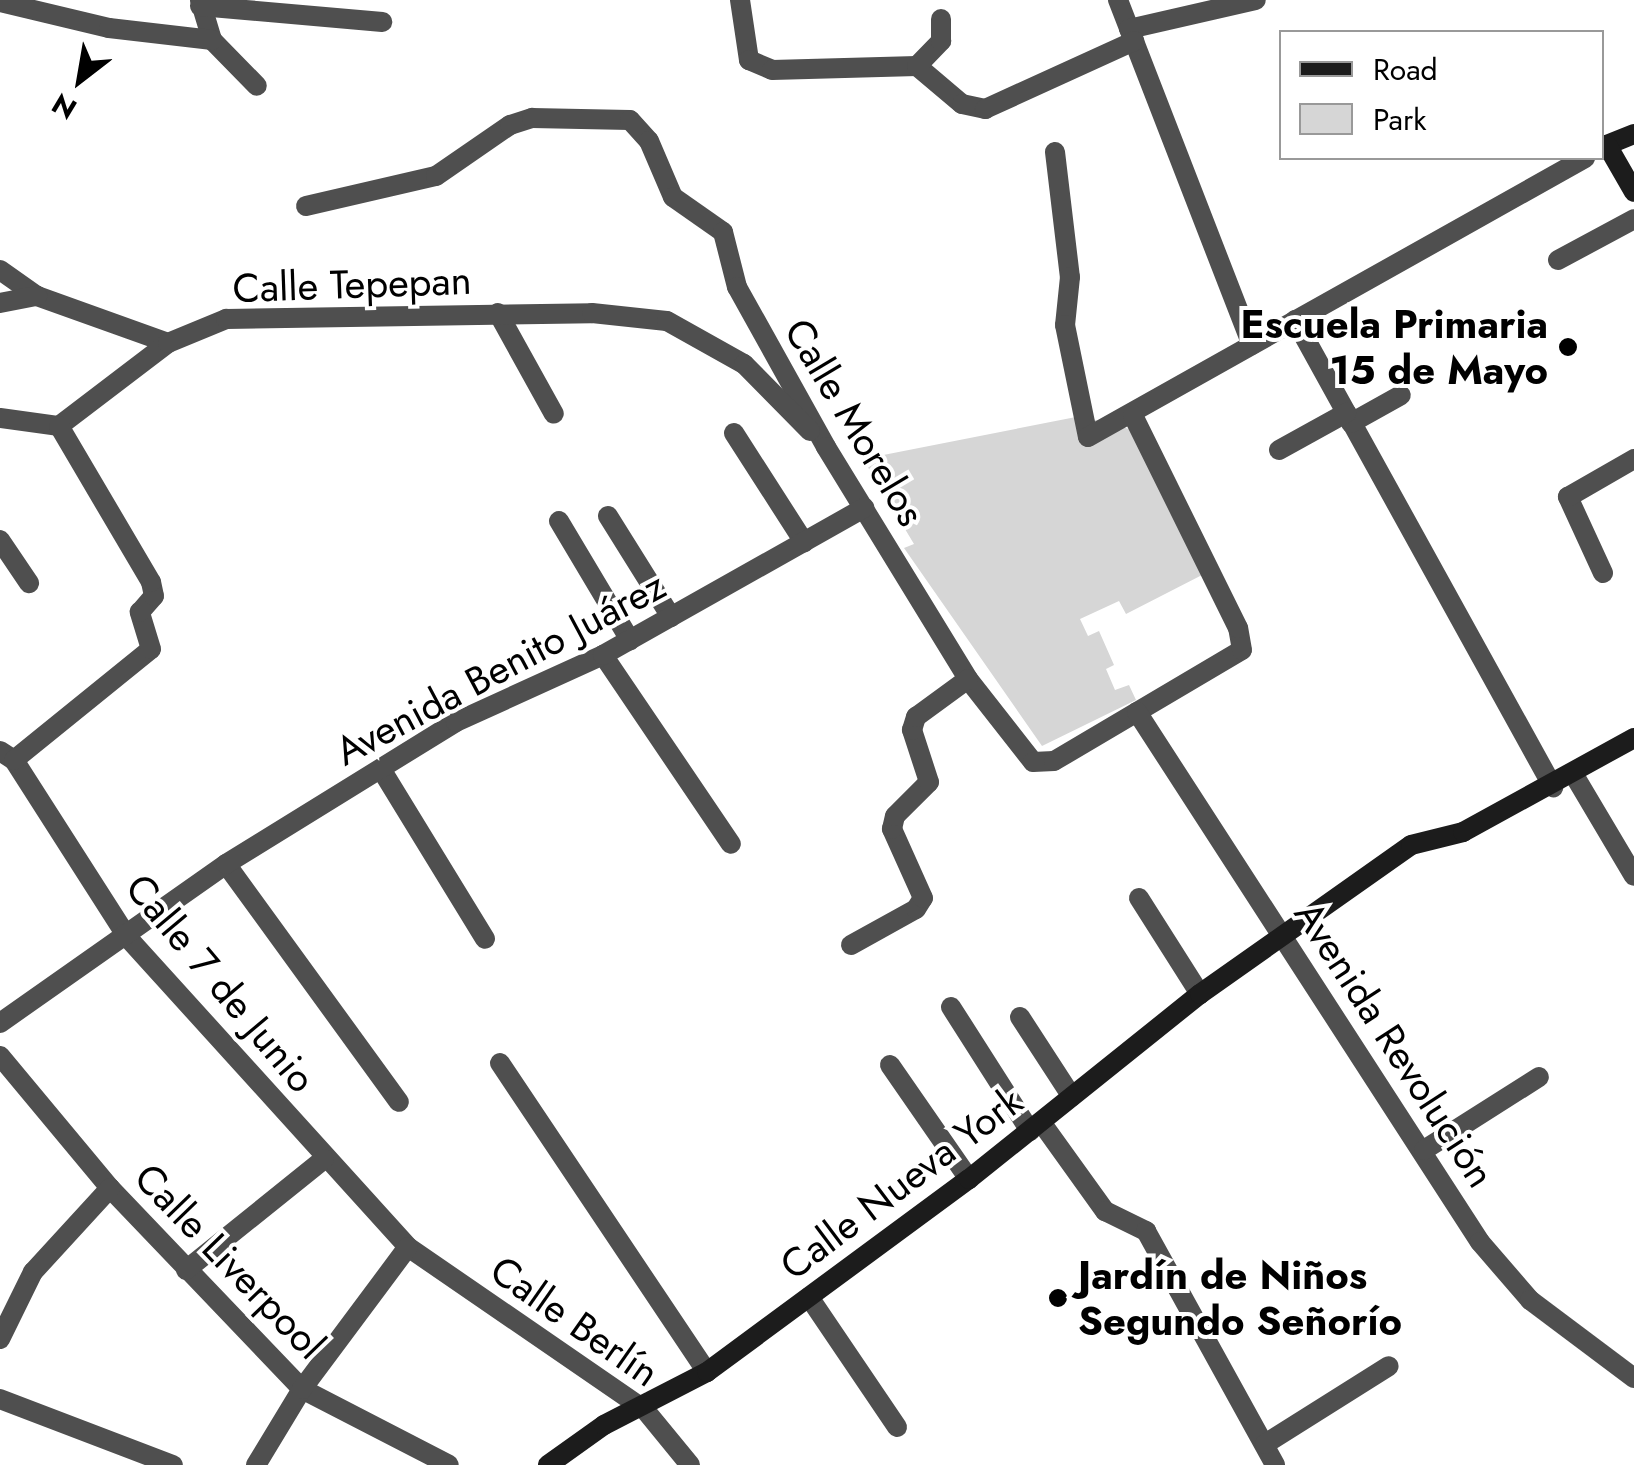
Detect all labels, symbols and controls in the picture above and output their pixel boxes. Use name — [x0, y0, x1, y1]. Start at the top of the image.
north arrow — [30, 30, 130, 130]
legend — [1279, 30, 1604, 160]
text: Road — [1373, 48, 1438, 91]
text: N — [44, 83, 84, 129]
text: Park — [1373, 98, 1426, 141]
street label: Calle Tepepan — [232, 256, 472, 312]
place label: Escuela Primaria 15 de Mayo — [1241, 300, 1548, 394]
street label: Calle Morelos — [774, 310, 936, 534]
marker: Escuela Primaria 15 de Mayo — [1557, 336, 1579, 358]
street label: Avenida Benito Juárez — [327, 561, 673, 775]
street label: Calle 7 de Junio — [116, 864, 326, 1102]
street label: Avenida Revolución — [1285, 892, 1505, 1196]
street label: Calle Nueva York — [771, 1077, 1031, 1289]
street label: Calle Liverpool — [125, 1153, 335, 1369]
street label: Calle Berlín — [481, 1245, 669, 1397]
place label: Jardín de Niños Segundo Señorío — [1078, 1251, 1402, 1345]
marker: Jardín de Niños Segundo Señorío — [1047, 1287, 1069, 1309]

